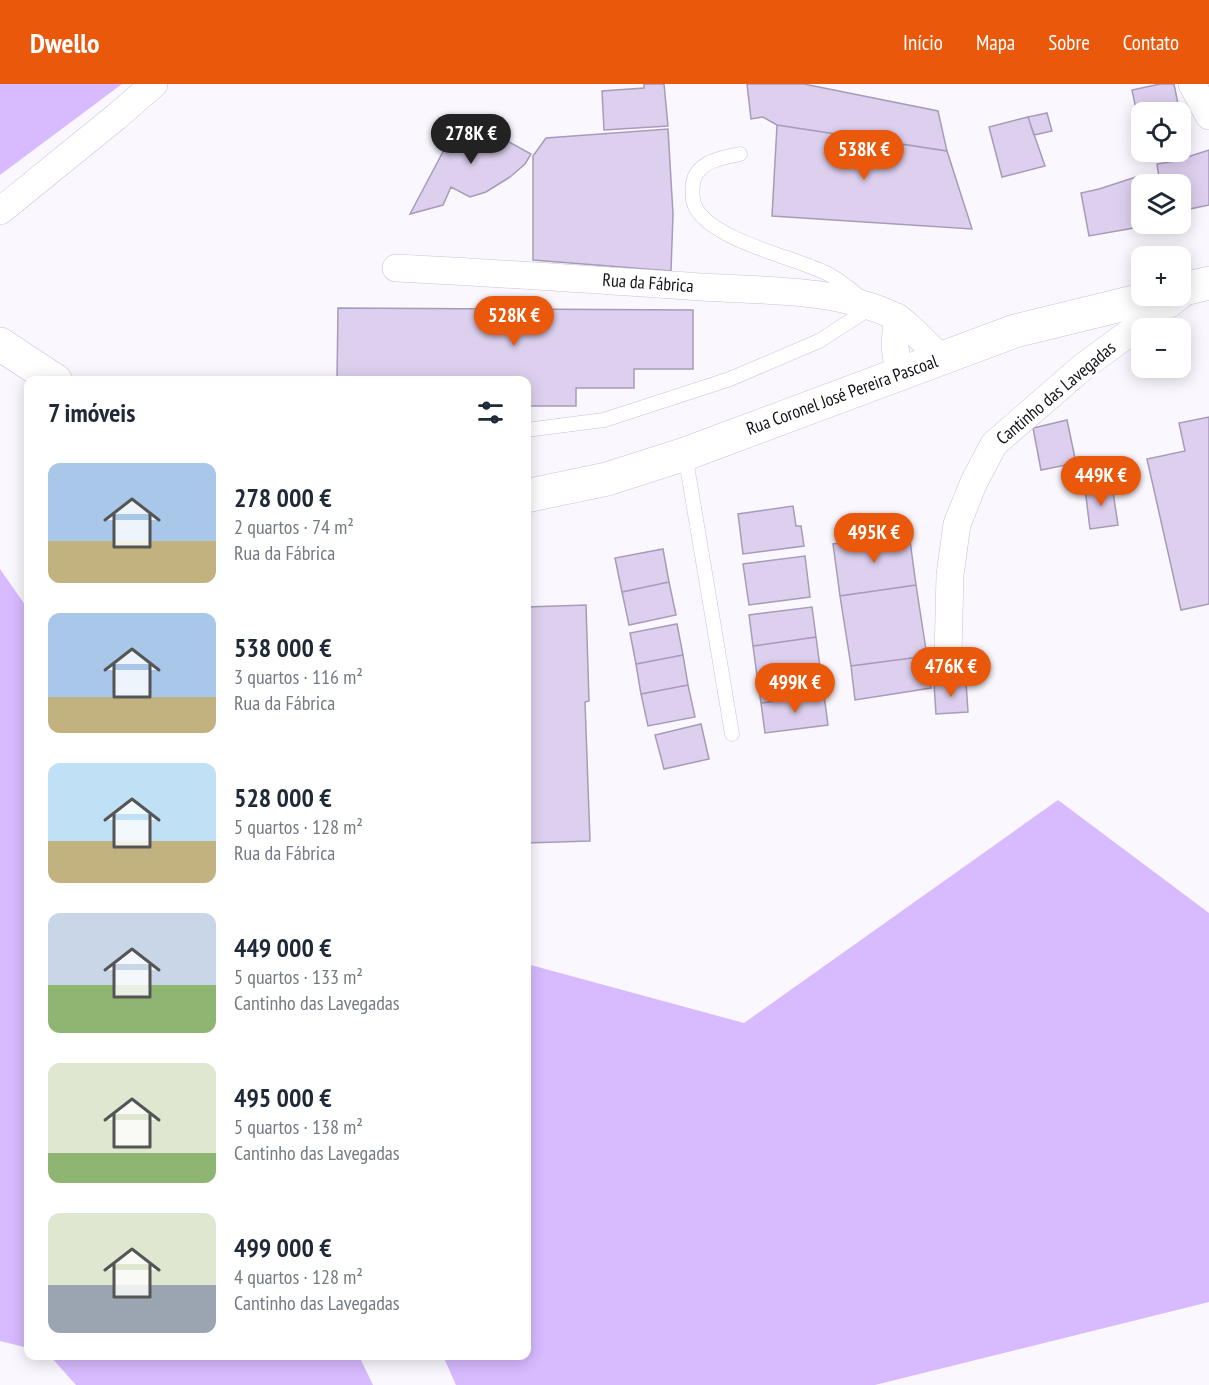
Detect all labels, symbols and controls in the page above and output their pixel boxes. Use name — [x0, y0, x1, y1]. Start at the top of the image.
text: Dwello — [30, 24, 100, 61]
text: Início — [903, 29, 943, 56]
text: Mapa — [976, 29, 1015, 56]
text: Sobre — [1048, 29, 1090, 56]
text: Contato — [1123, 29, 1179, 56]
map controls — [1131, 102, 1191, 378]
button: locate — [1131, 102, 1191, 162]
pin: 278K € — [422, 114, 520, 165]
text: 278K € — [445, 120, 497, 146]
pin: 538K € — [815, 130, 913, 181]
text: 538K € — [838, 136, 890, 162]
button: layers — [1131, 174, 1191, 234]
button: + — [1131, 246, 1191, 306]
street label: Rua da Fábrica — [602, 268, 694, 297]
pin: 528K € — [465, 296, 563, 347]
text: 528K € — [488, 302, 540, 328]
button: − — [1131, 318, 1191, 378]
street label: Cantinho das Lavegadas — [991, 336, 1120, 449]
street label: Rua Coronel José Pereira Pascoal — [743, 349, 941, 440]
text: 7 imóveis — [48, 396, 135, 429]
icon: filters — [474, 396, 507, 429]
pin: 449K € — [1052, 456, 1150, 507]
text: 449K € — [1075, 462, 1127, 488]
text: 278 000 € — [234, 481, 332, 514]
icon: home — [96, 487, 168, 559]
pin: 495K € — [825, 513, 923, 564]
text: 2 quartos · 74 m² — [234, 514, 354, 540]
text: 495K € — [848, 519, 900, 545]
text: Rua da Fábrica — [234, 540, 335, 566]
text: 538 000 € — [234, 631, 332, 664]
icon: home — [96, 637, 168, 709]
pin: 476K € — [902, 647, 1000, 698]
text: 476K € — [925, 653, 977, 679]
pin: 499K € — [746, 663, 844, 714]
text: 3 quartos · 116 m² — [234, 664, 363, 690]
text: 499K € — [769, 669, 821, 695]
text: Rua da Fábrica — [234, 690, 335, 716]
text: 528 000 € — [234, 781, 332, 814]
icon: home — [96, 787, 168, 859]
text: 5 quartos · 128 m² — [234, 814, 363, 840]
text: Rua da Fábrica — [234, 840, 335, 866]
text: 449 000 € — [234, 931, 332, 964]
icon: home — [96, 937, 168, 1009]
text: 5 quartos · 133 m² — [234, 964, 363, 990]
text: Cantinho das Lavegadas — [234, 990, 400, 1016]
text: 495 000 € — [234, 1081, 332, 1114]
icon: home — [96, 1087, 168, 1159]
text: 5 quartos · 138 m² — [234, 1114, 363, 1140]
text: Cantinho das Lavegadas — [234, 1140, 400, 1166]
text: 499 000 € — [234, 1231, 332, 1264]
icon: home — [96, 1237, 168, 1309]
text: 4 quartos · 128 m² — [234, 1264, 363, 1290]
text: Cantinho das Lavegadas — [234, 1290, 400, 1316]

